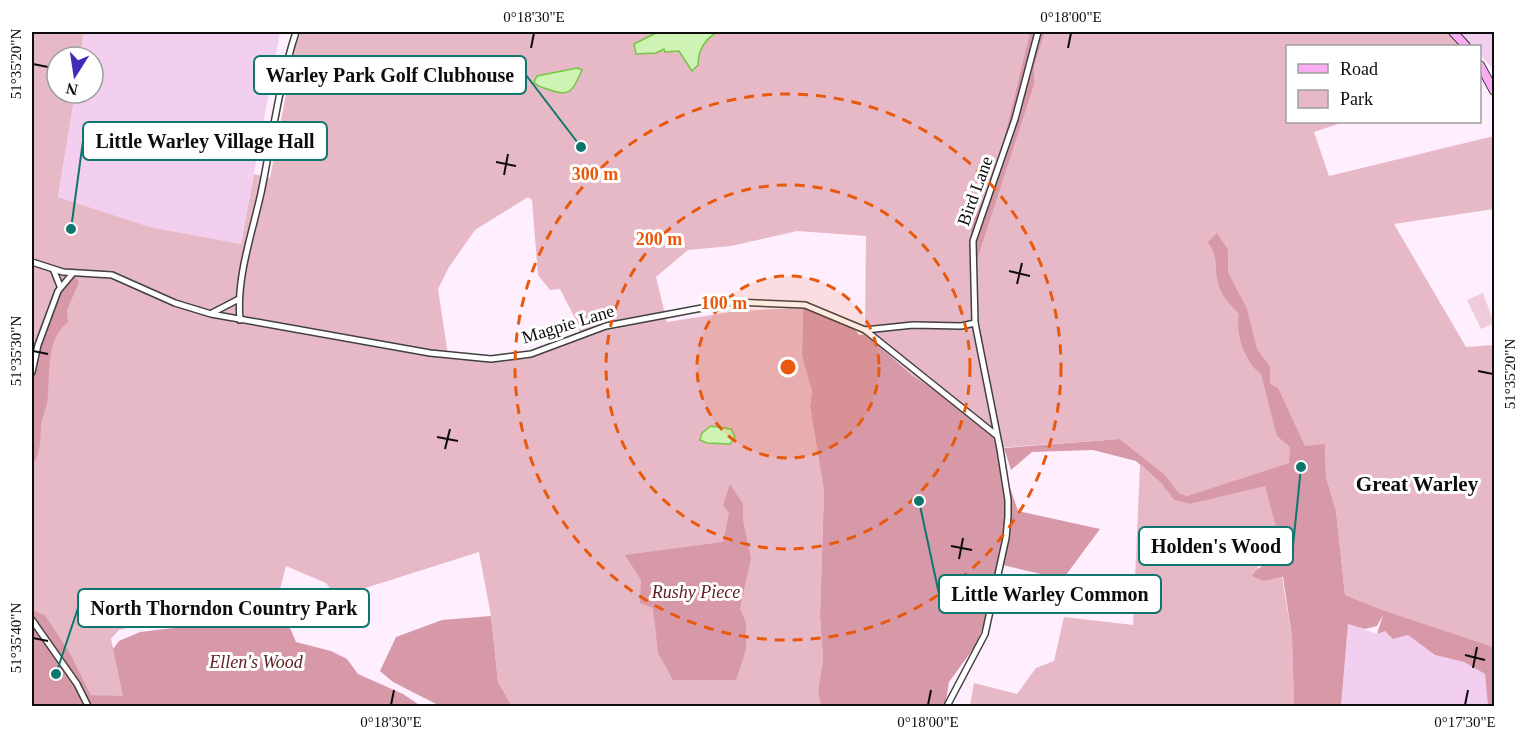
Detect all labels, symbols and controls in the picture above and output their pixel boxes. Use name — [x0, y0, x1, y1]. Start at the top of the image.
text: 0°18'30"E — [503, 9, 565, 25]
text: 0°18'00"E — [1040, 9, 1102, 25]
text: 51°35'20"N — [8, 29, 24, 99]
north arrow — [45, 45, 105, 105]
legend — [1286, 45, 1481, 123]
callout: Warley Park Golf Clubhouse — [254, 56, 526, 94]
text: Road — [1340, 59, 1378, 79]
text: Warley Park Golf Clubhouse — [266, 64, 514, 87]
text: N — [64, 80, 79, 99]
text: Park — [1340, 89, 1373, 109]
callout: Little Warley Village Hall — [83, 122, 327, 160]
text: Little Warley Village Hall — [95, 130, 315, 153]
street label: Bird Lane — [953, 154, 997, 228]
text: 300 m — [572, 164, 618, 184]
text: 200 m — [636, 229, 682, 249]
text: 100 m — [701, 293, 747, 313]
street label: Magpie Lane — [519, 300, 617, 348]
text: 51°35'30"N — [8, 316, 24, 386]
text: 51°35'20"N — [1502, 339, 1518, 409]
centre of rings — [778, 357, 798, 377]
district label: Great Warley — [1356, 472, 1479, 496]
callout: Holden's Wood — [1139, 527, 1293, 565]
text: Holden's Wood — [1151, 535, 1281, 557]
callout: Little Warley Common — [939, 575, 1161, 613]
park label: Rushy Piece — [651, 582, 740, 602]
text: Little Warley Common — [951, 583, 1149, 606]
callout: North Thorndon Country Park — [78, 589, 369, 627]
text: North Thorndon Country Park — [91, 597, 358, 620]
text: 51°35'40"N — [8, 603, 24, 673]
park label: Ellen's Wood — [208, 652, 304, 672]
text: 0°18'30"E — [360, 714, 422, 730]
text: 0°18'00"E — [897, 714, 959, 730]
text: 0°17'30"E — [1434, 714, 1496, 730]

